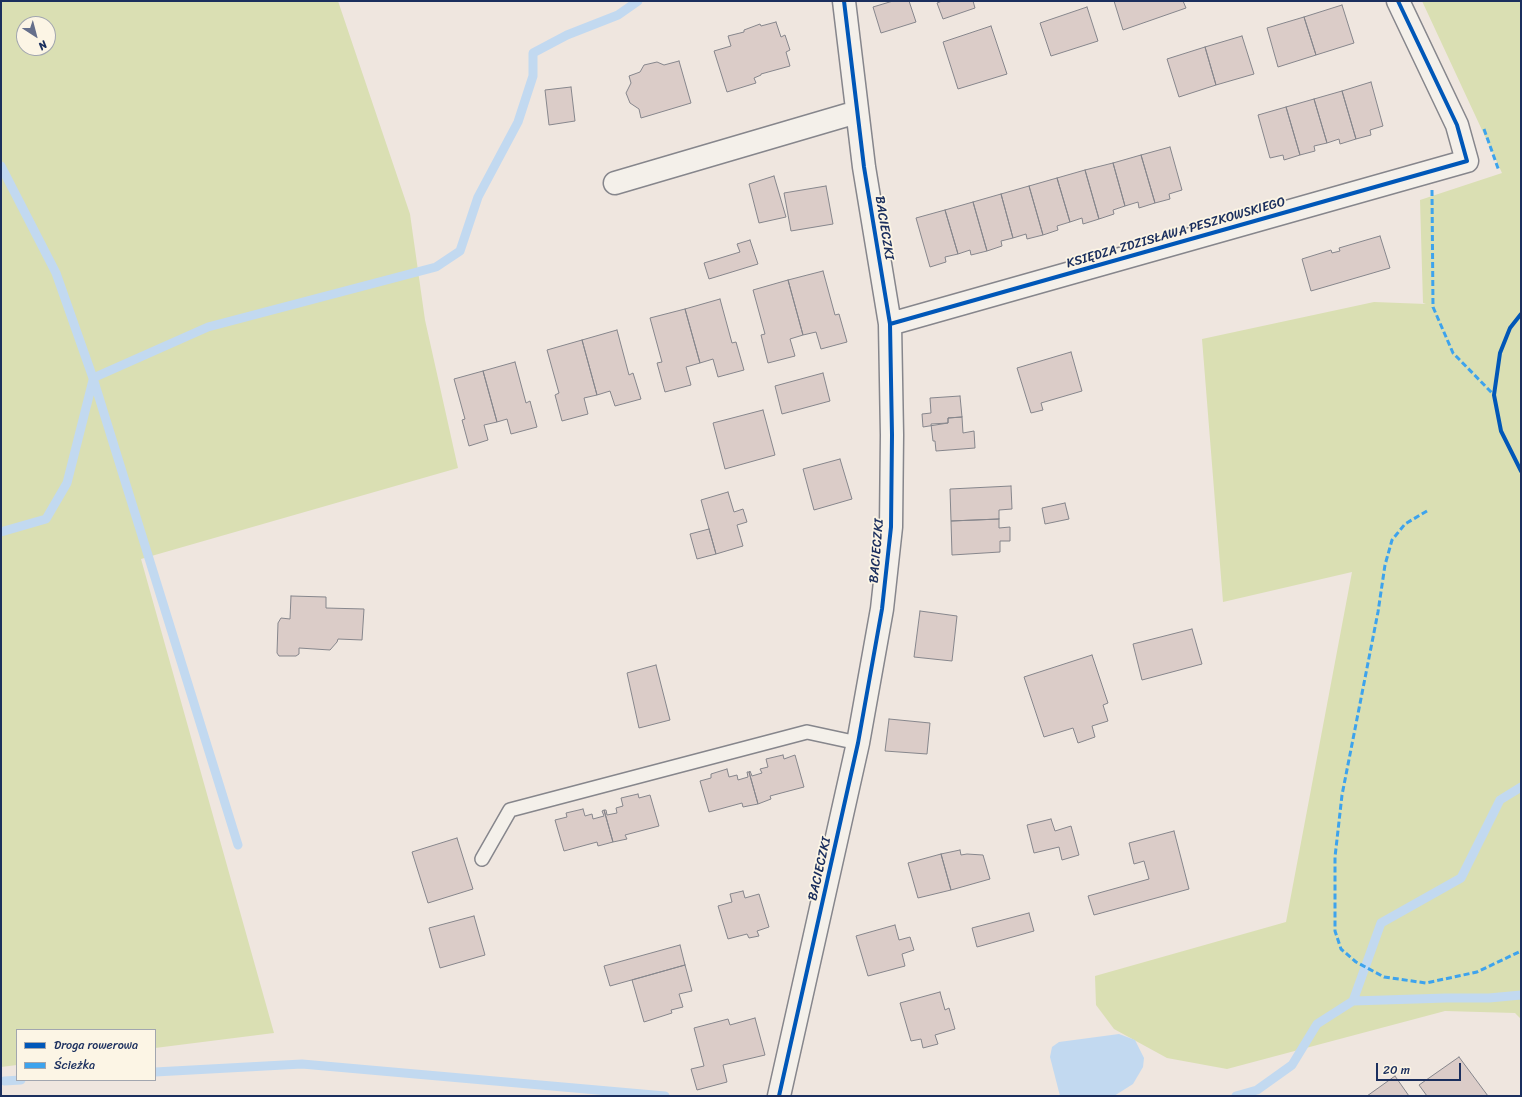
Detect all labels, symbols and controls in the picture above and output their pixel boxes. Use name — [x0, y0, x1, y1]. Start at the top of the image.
north arrow — [16, 16, 56, 56]
text: N — [34, 35, 51, 55]
street label: KSIĘDZA ZDZISŁAWA PESZKOWSKIEGO — [1065, 194, 1287, 272]
street label: BACIECZKI — [871, 195, 897, 261]
street label: BACIECZKI — [866, 518, 888, 584]
street label: BACIECZKI — [805, 836, 835, 902]
legend — [16, 1029, 156, 1081]
text: Droga rowerowa — [54, 1034, 138, 1056]
text: Ścieżka — [54, 1054, 95, 1076]
scale bar — [1378, 1055, 1463, 1081]
text: 20 m — [1383, 1059, 1410, 1081]

